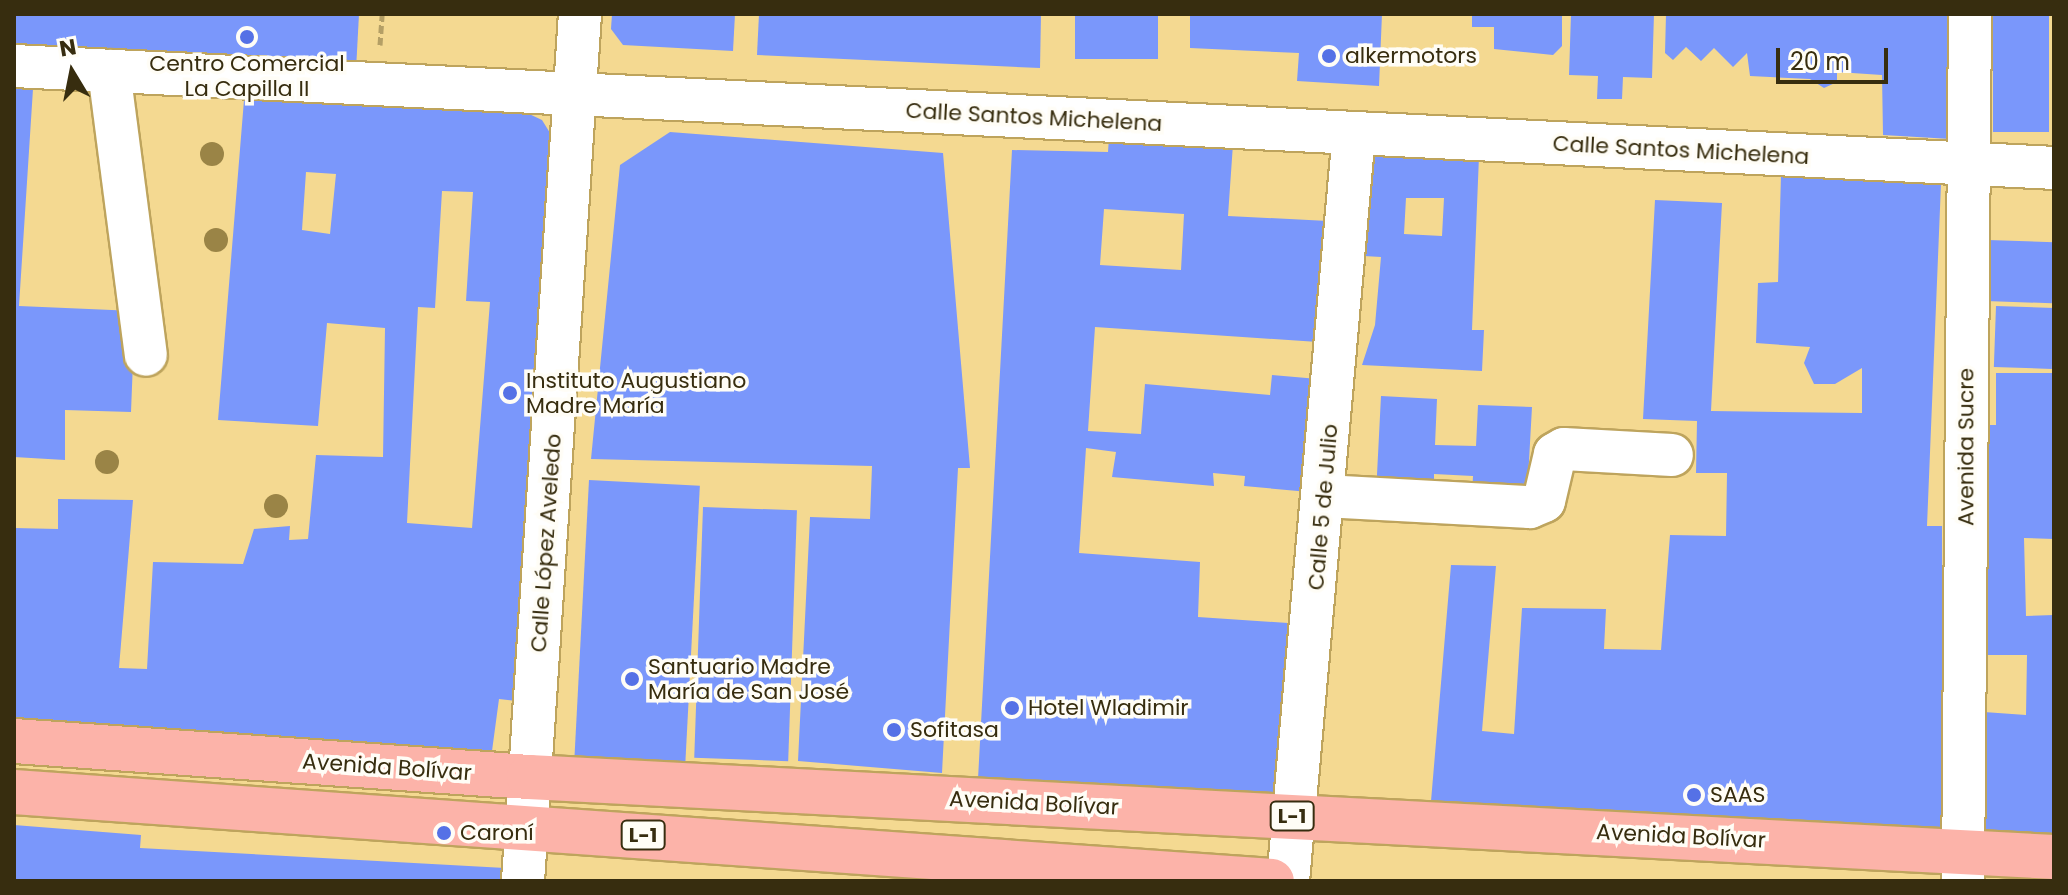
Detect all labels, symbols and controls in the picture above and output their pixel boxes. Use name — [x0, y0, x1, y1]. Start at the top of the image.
marker: Centro Comercial La Capilla II — [238, 28, 256, 46]
text: N — [57, 31, 79, 65]
north arrow — [32, 32, 112, 112]
scale bar — [1780, 32, 1892, 82]
place label: alkermotors — [1345, 43, 1477, 69]
text: 20 m — [1790, 45, 1850, 78]
marker: alkermotors — [1320, 47, 1338, 65]
place label: Centro Comercial La Capilla II — [149, 50, 345, 102]
street label: Calle Santos Michelena — [905, 97, 1163, 137]
street label: Calle Santos Michelena — [1552, 130, 1810, 170]
place label: Instituto Augustiano Madre María — [526, 367, 746, 418]
street label: Avenida Sucre — [1953, 368, 1979, 526]
marker: Instituto Augustiano Madre María — [501, 384, 519, 402]
street label: Calle 5 de Julio — [1303, 423, 1343, 591]
street label: Calle López Aveledo — [525, 433, 567, 653]
place label: Santuario Madre María de San José — [648, 653, 849, 704]
marker: Santuario Madre María de San José — [623, 670, 641, 688]
place label: Hotel Wladimir — [1028, 695, 1189, 721]
marker: Hotel Wladimir — [1003, 699, 1021, 717]
place label: Sofitasa — [910, 717, 999, 743]
marker: Sofitasa — [885, 721, 903, 739]
street label: Avenida Bolívar — [301, 748, 473, 786]
place label: SAAS — [1710, 782, 1765, 808]
street label: Avenida Bolívar — [949, 785, 1119, 821]
marker: SAAS — [1685, 786, 1703, 804]
road number: L-1 — [1268, 800, 1316, 832]
street label: Avenida Bolívar — [1596, 818, 1766, 854]
road number: L-1 — [619, 819, 667, 851]
place label: Caroní — [460, 820, 534, 846]
marker: Caroní — [435, 824, 453, 842]

